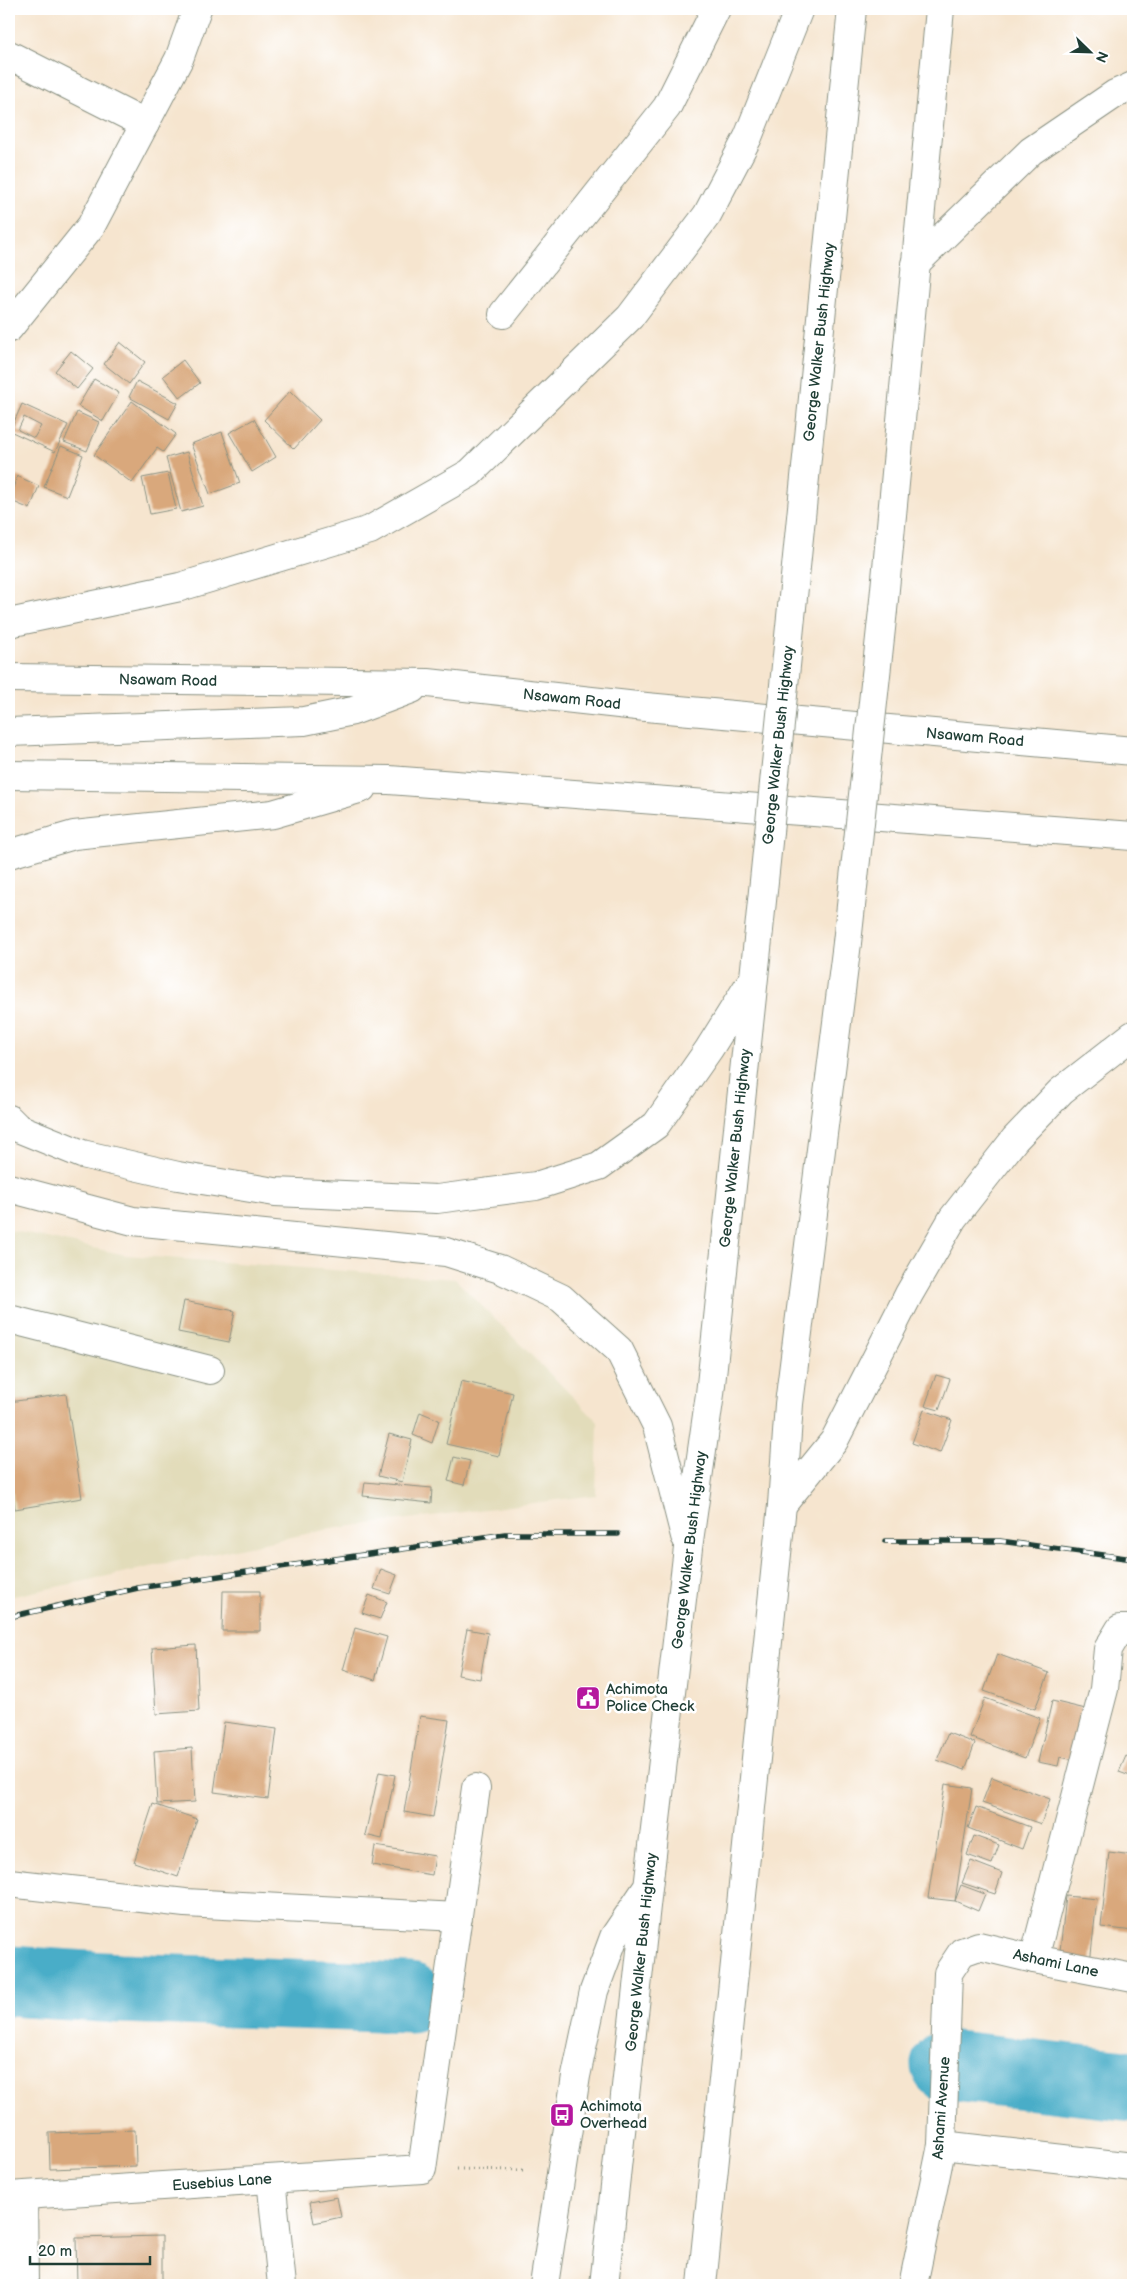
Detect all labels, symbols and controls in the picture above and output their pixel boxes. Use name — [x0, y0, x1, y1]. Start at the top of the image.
north arrow — [1064, 28, 1114, 78]
text: N — [1092, 49, 1111, 65]
street label: George Walker Bush Highway — [800, 241, 839, 442]
street label: George Walker Bush Highway — [759, 644, 798, 845]
street label: Nsawam Road — [119, 670, 217, 691]
street label: Nsawam Road — [522, 685, 622, 714]
street label: Nsawam Road — [925, 724, 1025, 751]
street label: George Walker Bush Highway — [716, 1047, 755, 1248]
street label: George Walker Bush Highway — [668, 1450, 711, 1650]
place label: Achimota Police Check — [606, 1680, 695, 1716]
public building icon: Achimota Police Check — [575, 1685, 601, 1711]
street label: George Walker Bush Highway — [622, 1851, 661, 2052]
street label: Ashami Lane — [1011, 1945, 1100, 1982]
street label: Ashami Avenue — [928, 2056, 955, 2160]
place label: Achimota Overhead — [580, 2097, 647, 2133]
bus stop icon: Achimota Overhead — [549, 2102, 575, 2128]
street label: Eusebius Lane — [172, 2170, 273, 2195]
scale bar — [30, 2234, 150, 2266]
text: 20 m — [38, 2242, 72, 2261]

